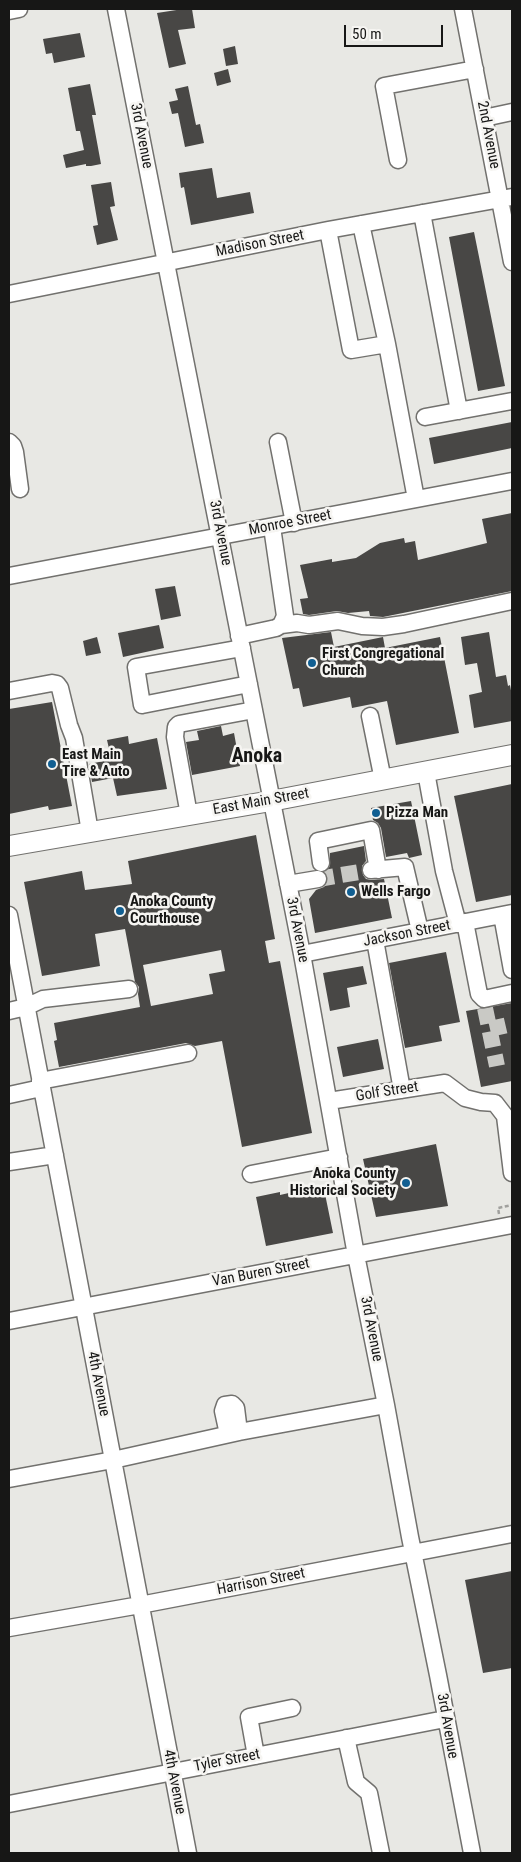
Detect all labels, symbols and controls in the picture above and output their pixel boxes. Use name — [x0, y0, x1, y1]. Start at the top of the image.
scale bar — [346, 15, 445, 47]
text: 50 m — [352, 25, 382, 43]
street label: 2nd Avenue — [473, 100, 503, 170]
street label: 3rd Avenue — [126, 102, 156, 170]
street label: Madison Street — [214, 227, 306, 261]
street label: 3rd Avenue — [205, 499, 235, 567]
street label: Monroe Street — [247, 506, 333, 540]
place label: First Congregational Church — [322, 645, 444, 680]
marker: First Congregational Church — [306, 657, 318, 669]
district label: Anoka — [232, 745, 282, 769]
place label: East Main Tire & Auto — [62, 746, 130, 781]
marker: East Main Tire & Auto — [46, 758, 58, 770]
street label: East Main Street — [212, 785, 310, 819]
place label: Pizza Man — [386, 804, 448, 822]
marker: Pizza Man — [370, 807, 382, 819]
place label: Wells Fargo — [361, 883, 431, 901]
marker: Wells Fargo — [345, 886, 357, 898]
place label: Anoka County Courthouse — [130, 893, 213, 928]
street label: 3rd Avenue — [282, 896, 312, 964]
marker: Anoka County Courthouse — [114, 905, 126, 917]
street label: Jackson Street — [362, 917, 452, 951]
street label: Golf Street — [354, 1078, 420, 1106]
place label: Anoka County Historical Society — [290, 1165, 396, 1200]
marker: Anoka County Historical Society — [400, 1177, 412, 1189]
street label: Van Buren Street — [211, 1255, 311, 1291]
street label: 3rd Avenue — [356, 1295, 386, 1363]
street label: 4th Avenue — [83, 1350, 113, 1418]
street label: Harrison Street — [215, 1565, 307, 1599]
street label: 3rd Avenue — [432, 1692, 462, 1760]
street label: Tyler Street — [192, 1746, 262, 1776]
street label: 4th Avenue — [159, 1748, 189, 1816]

